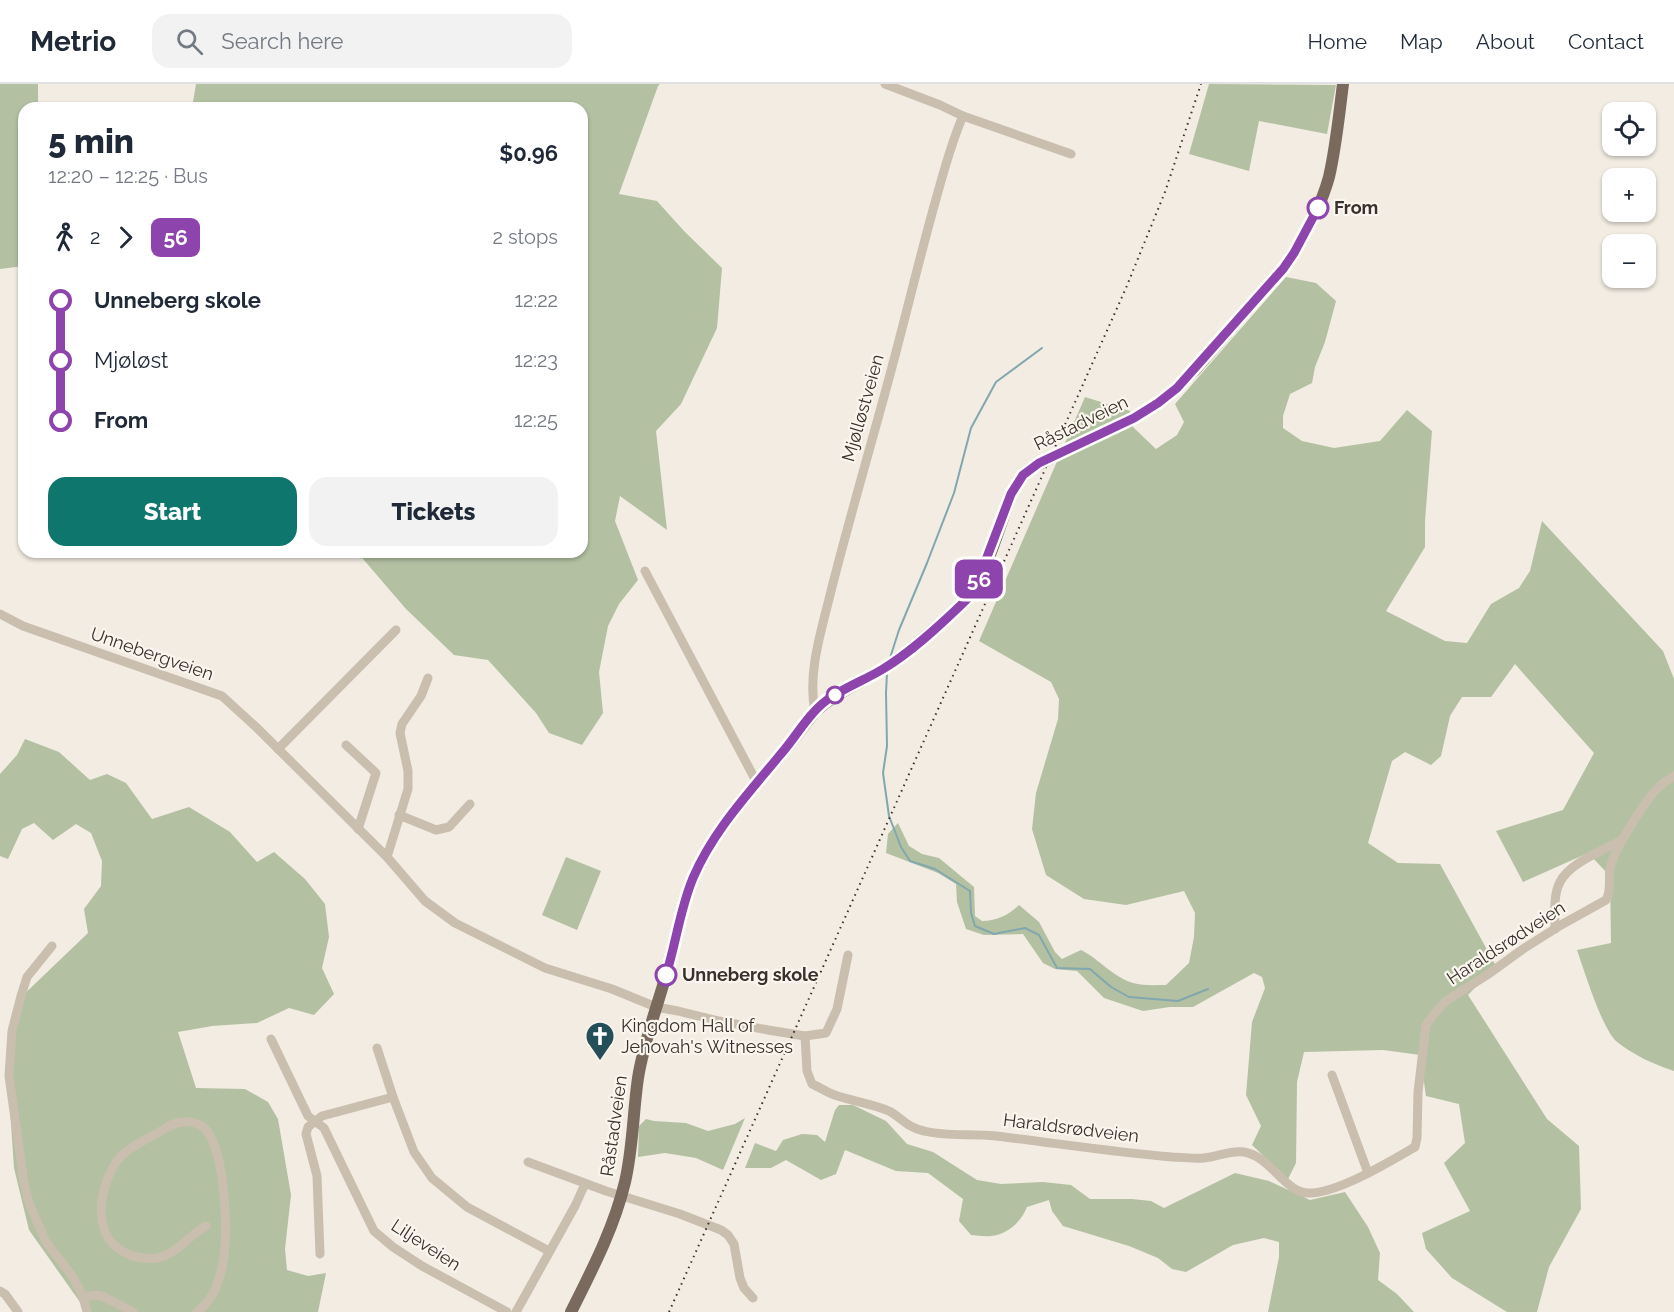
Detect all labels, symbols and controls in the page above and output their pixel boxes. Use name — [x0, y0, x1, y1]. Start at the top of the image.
search box — [152, 14, 572, 68]
text: Metrio — [30, 25, 116, 58]
icon: search — [173, 25, 206, 58]
text: Search here — [221, 28, 343, 54]
text: Home — [1308, 29, 1367, 54]
text: Map — [1400, 29, 1443, 54]
text: About — [1476, 29, 1535, 54]
text: Contact — [1568, 29, 1644, 54]
map controls — [1602, 102, 1656, 288]
button: locate — [1602, 102, 1656, 156]
text: 5 min — [48, 122, 134, 161]
text: $0.96 — [499, 140, 558, 166]
text: 12:20 – 12:25 · Bus — [48, 164, 208, 188]
button: + — [1602, 168, 1656, 222]
marker: From — [1307, 197, 1329, 219]
place label: From — [1334, 197, 1378, 218]
icon: walk — [48, 221, 81, 254]
icon: forward — [109, 221, 142, 254]
text: 2 — [90, 225, 100, 249]
text: 56 — [163, 225, 188, 250]
text: 2 stops — [492, 225, 558, 249]
button: − — [1602, 234, 1656, 288]
text: Unneberg skole — [94, 287, 261, 313]
text: 12:22 — [514, 288, 558, 312]
text: Mjøløst — [94, 347, 168, 373]
text: 12:23 — [514, 348, 558, 372]
street label: Mjølløstveien — [837, 352, 888, 464]
street label: Råstadveien — [1030, 391, 1131, 454]
text: From — [94, 407, 148, 433]
text: 12:25 — [514, 408, 558, 432]
button: Start — [48, 477, 297, 546]
button: Tickets — [309, 477, 558, 546]
line badge: 56 — [952, 560, 1006, 598]
text: 56 — [967, 567, 991, 592]
street label: Unnebergveien — [88, 623, 216, 684]
unlabelled marker — [826, 686, 844, 704]
street label: Haraldsrødveien — [1443, 897, 1569, 989]
marker: Unneberg skole — [655, 964, 677, 986]
place label: Unneberg skole — [682, 964, 819, 985]
place label: Kingdom Hall of Jehovah's Witnesses — [621, 1015, 793, 1057]
church icon: Kingdom Hall of Jehovah's Witnesses — [584, 1020, 616, 1062]
street label: Råstadveien — [596, 1074, 631, 1178]
street label: Haraldsrødveien — [1002, 1109, 1140, 1146]
street label: Liljeveien — [388, 1214, 465, 1275]

